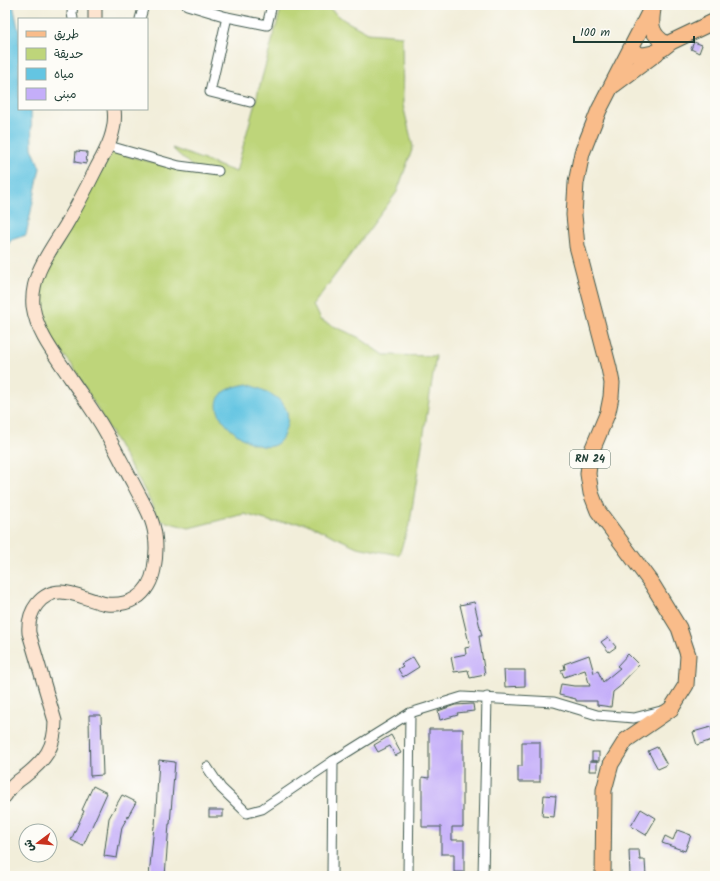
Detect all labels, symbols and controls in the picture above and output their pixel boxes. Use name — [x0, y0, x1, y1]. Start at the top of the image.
legend — [18, 18, 148, 110]
scale bar — [574, 18, 694, 44]
text: 100 m — [580, 23, 611, 42]
text: طريق — [54, 25, 79, 44]
text: حديقة — [54, 45, 83, 64]
text: مياه — [54, 65, 74, 84]
text: مبنى — [54, 85, 77, 104]
road number: RN 24 — [570, 450, 610, 468]
north arrow — [18, 823, 58, 863]
text: ش — [19, 837, 40, 854]

